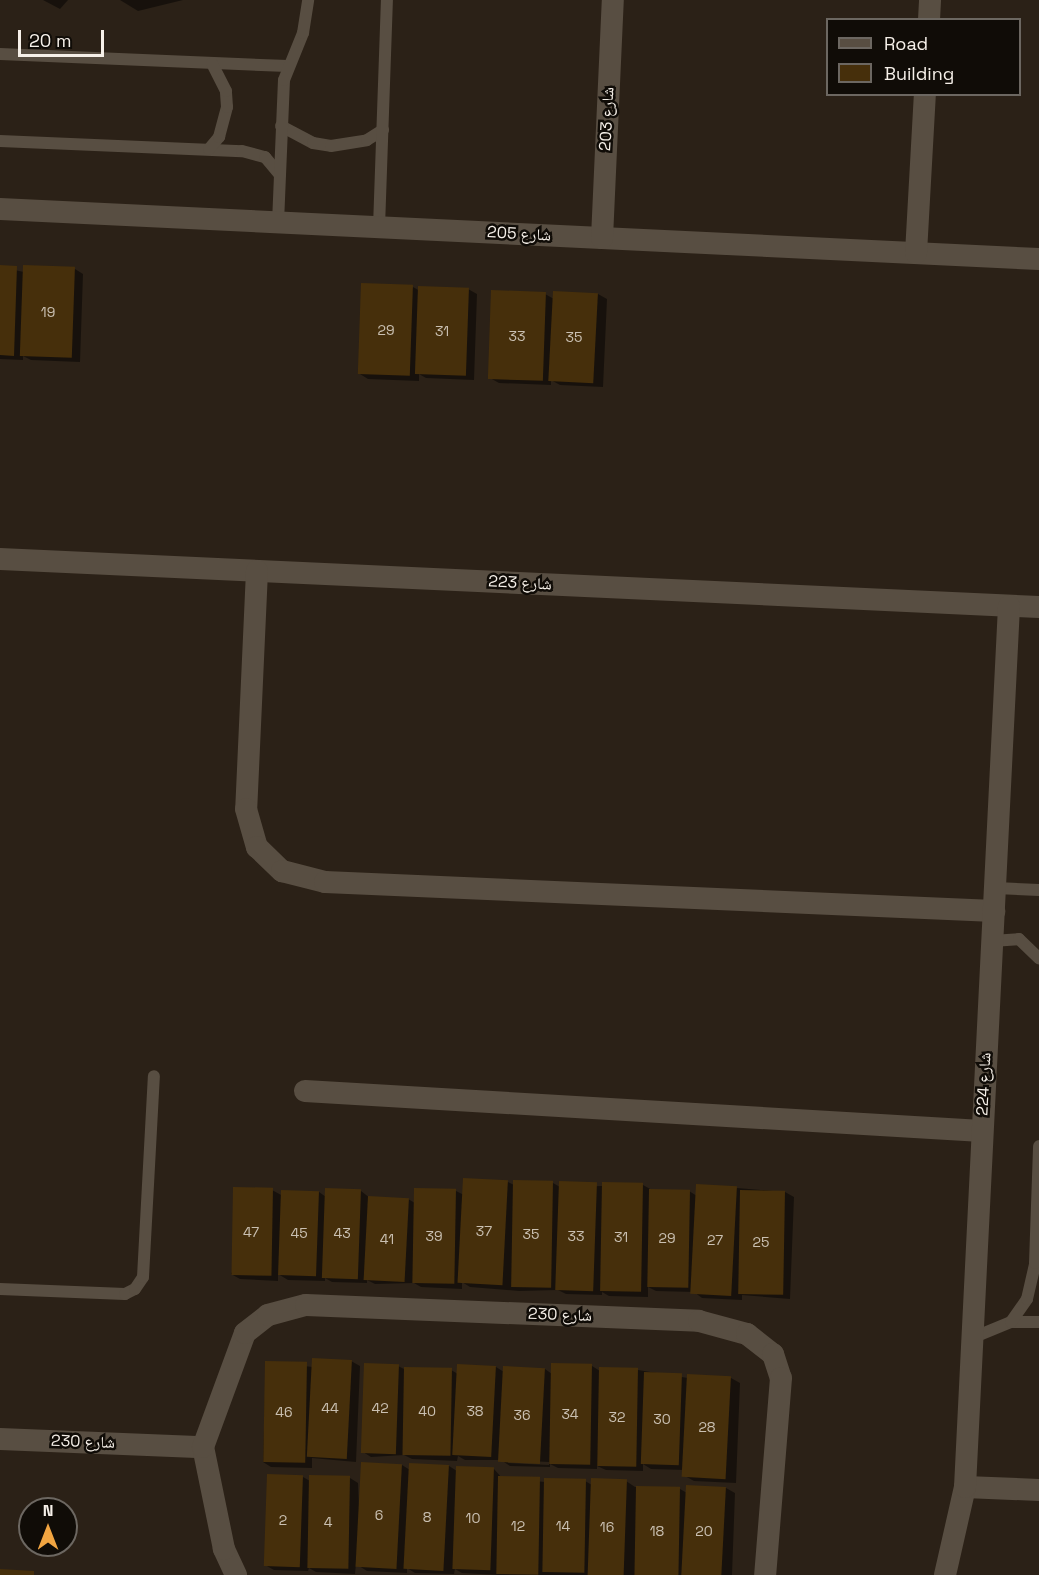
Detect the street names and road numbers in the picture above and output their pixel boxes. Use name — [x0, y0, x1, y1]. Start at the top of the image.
street label: شارع 203 — [596, 86, 618, 152]
street label: شارع 205 — [487, 223, 551, 245]
street label: شارع 223 — [488, 572, 552, 594]
street label: شارع 224 — [973, 1052, 995, 1116]
street label: شارع 230 — [528, 1304, 592, 1326]
street label: شارع 230 — [51, 1431, 115, 1453]

